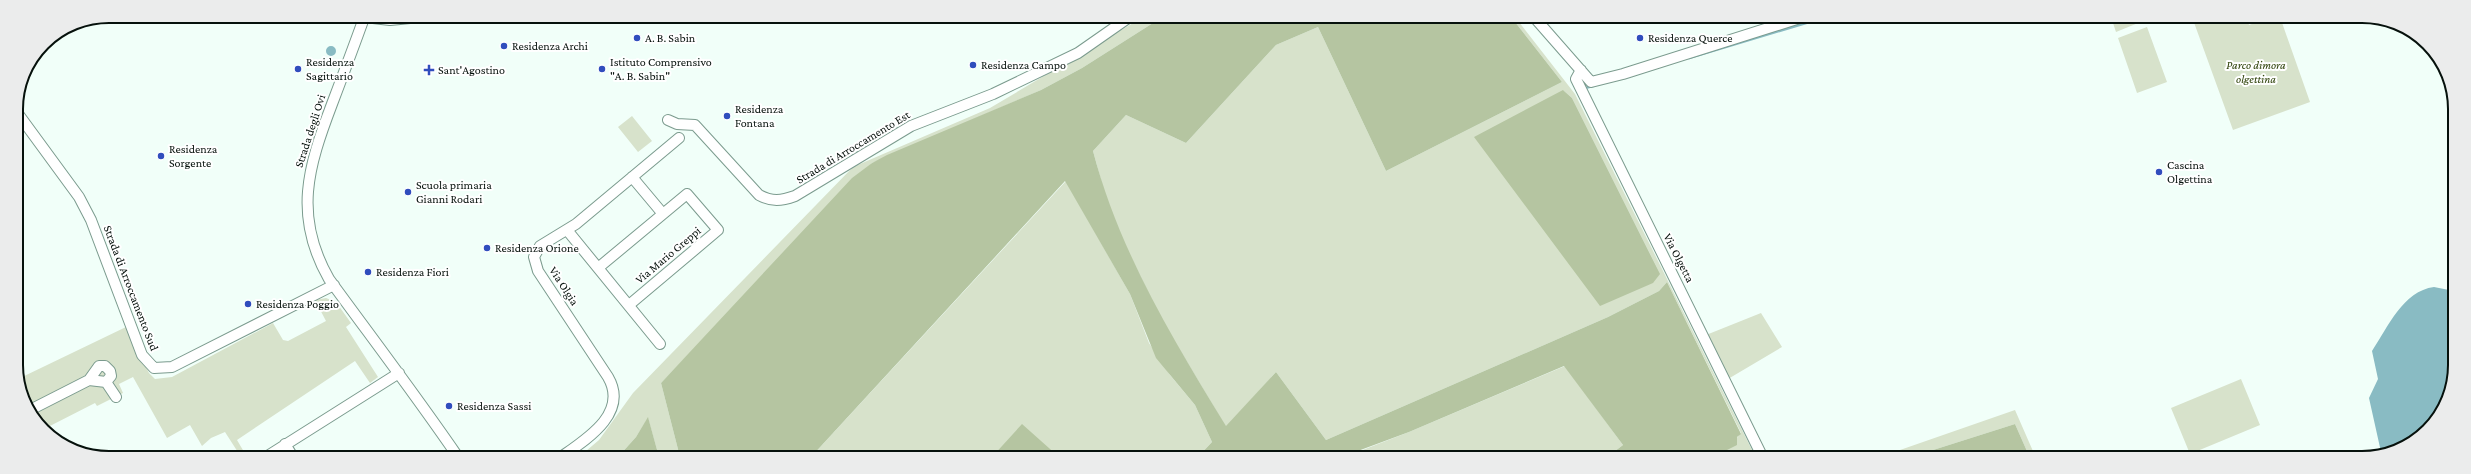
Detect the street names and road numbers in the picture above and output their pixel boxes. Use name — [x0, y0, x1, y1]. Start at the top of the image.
street label: Strada degli Ovi — [292, 93, 328, 169]
street label: Strada di Arroccamento Est — [794, 107, 913, 187]
street label: Strada di Arroccamento Sud — [101, 223, 162, 353]
street label: Via Mario Greppi — [632, 223, 704, 287]
street label: Via Olgetta — [1661, 231, 1698, 285]
street label: Via Olgia — [546, 264, 582, 308]

